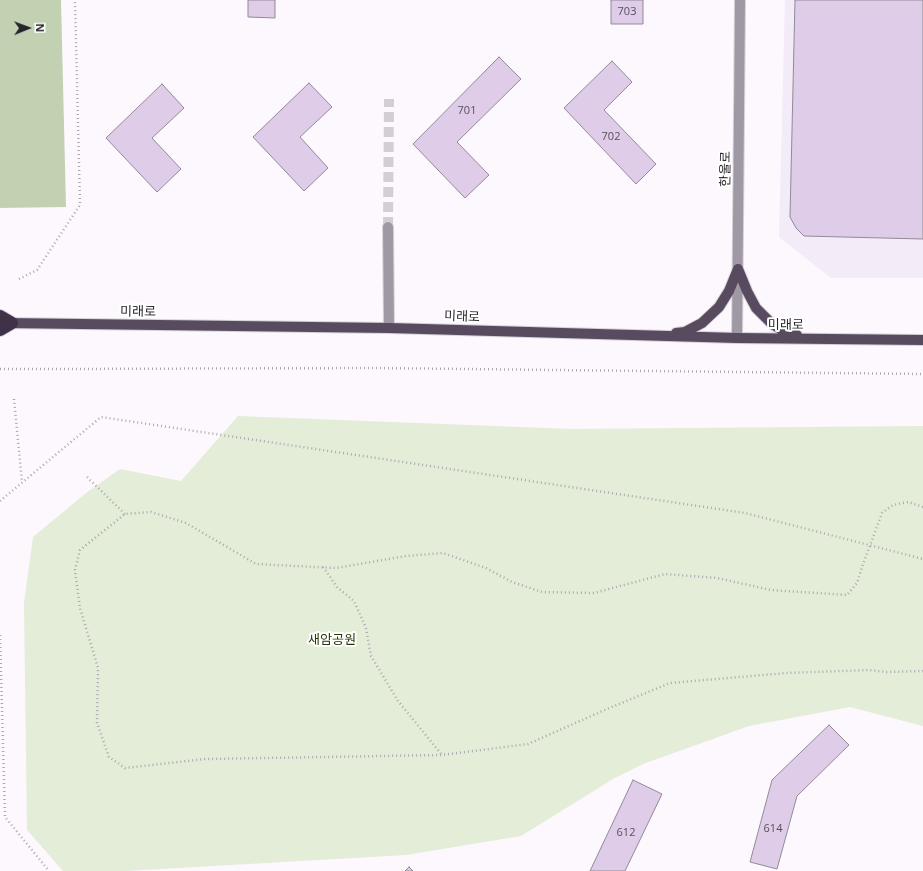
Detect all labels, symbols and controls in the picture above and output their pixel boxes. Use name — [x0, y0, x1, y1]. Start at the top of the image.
house number: 703 — [618, 5, 636, 19]
north arrow — [8, 8, 48, 48]
text: N — [33, 23, 48, 32]
house number: 701 — [458, 104, 476, 118]
house number: 702 — [602, 130, 620, 144]
street label: 한울로 — [718, 151, 734, 187]
street label: 미래로 — [120, 304, 156, 320]
street label: 미래로 — [444, 309, 480, 325]
street label: 미래로 — [768, 317, 804, 333]
park label: 새암공원 — [308, 632, 356, 648]
house number: 614 — [764, 822, 782, 836]
house number: 612 — [617, 826, 635, 840]

